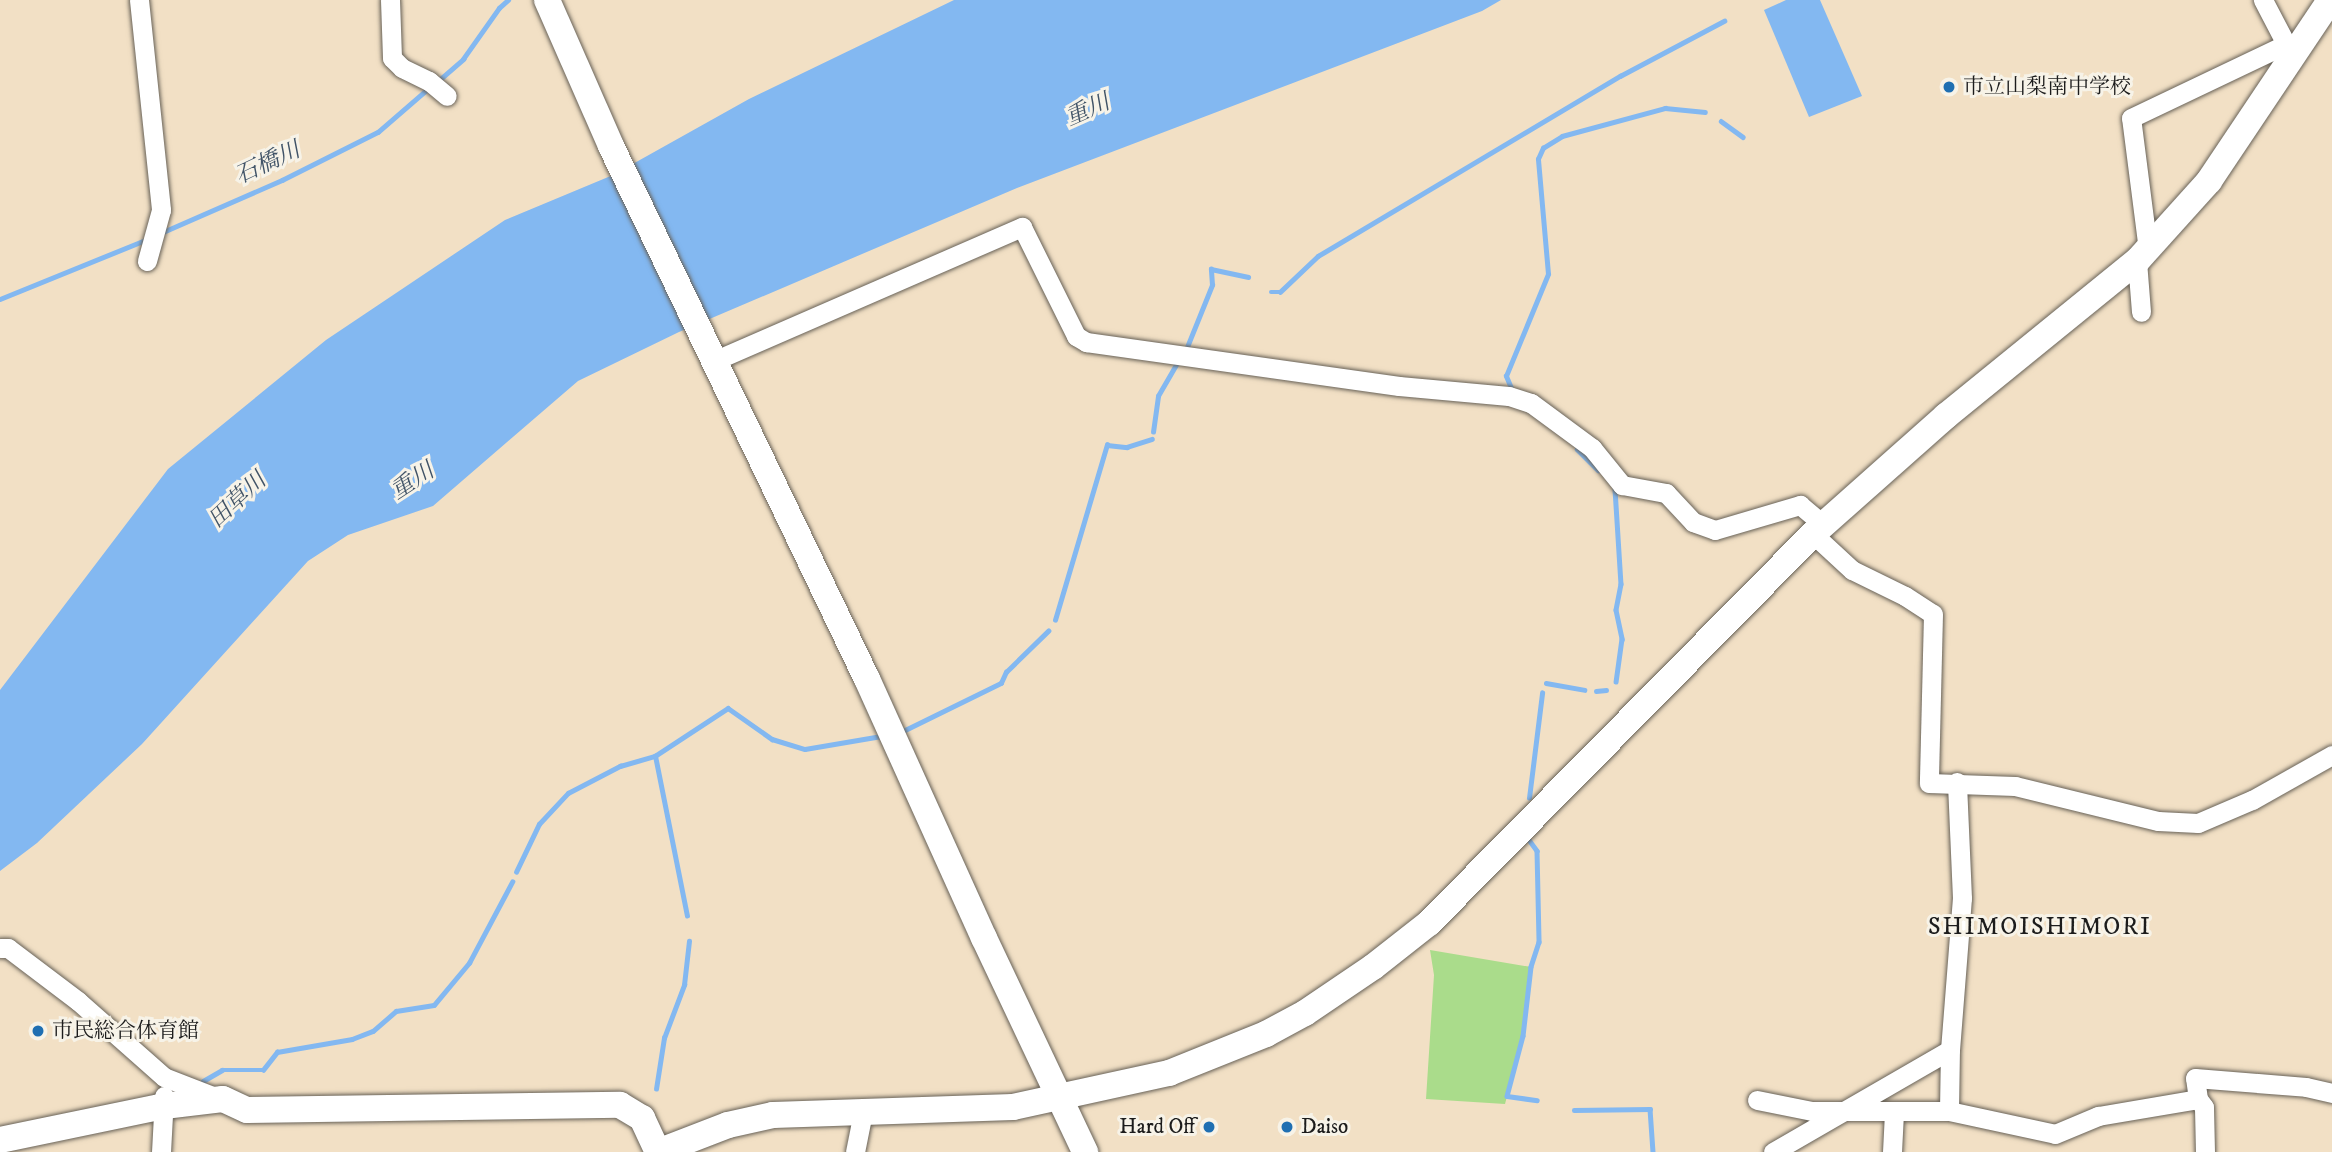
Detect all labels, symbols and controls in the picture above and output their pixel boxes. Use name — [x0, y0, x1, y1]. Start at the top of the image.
place label: 市立山梨南中学校 — [1963, 74, 2131, 100]
marker: 市立山梨南中学校 — [1941, 79, 1957, 95]
water label: 重川 — [1061, 89, 1115, 133]
water label: 石橋川 — [231, 137, 305, 191]
water label: 重川 — [386, 458, 440, 506]
water label: 田草川 — [203, 467, 273, 535]
district label: SHIMOISHIMORI — [1930, 914, 2150, 942]
place label: 市民総合体育館 — [52, 1018, 199, 1044]
marker: 市民総合体育館 — [30, 1023, 46, 1039]
place label: Hard Off — [1119, 1114, 1195, 1140]
place label: Daiso — [1301, 1114, 1348, 1140]
marker: Hard Off — [1201, 1119, 1217, 1135]
marker: Daiso — [1279, 1119, 1295, 1135]

